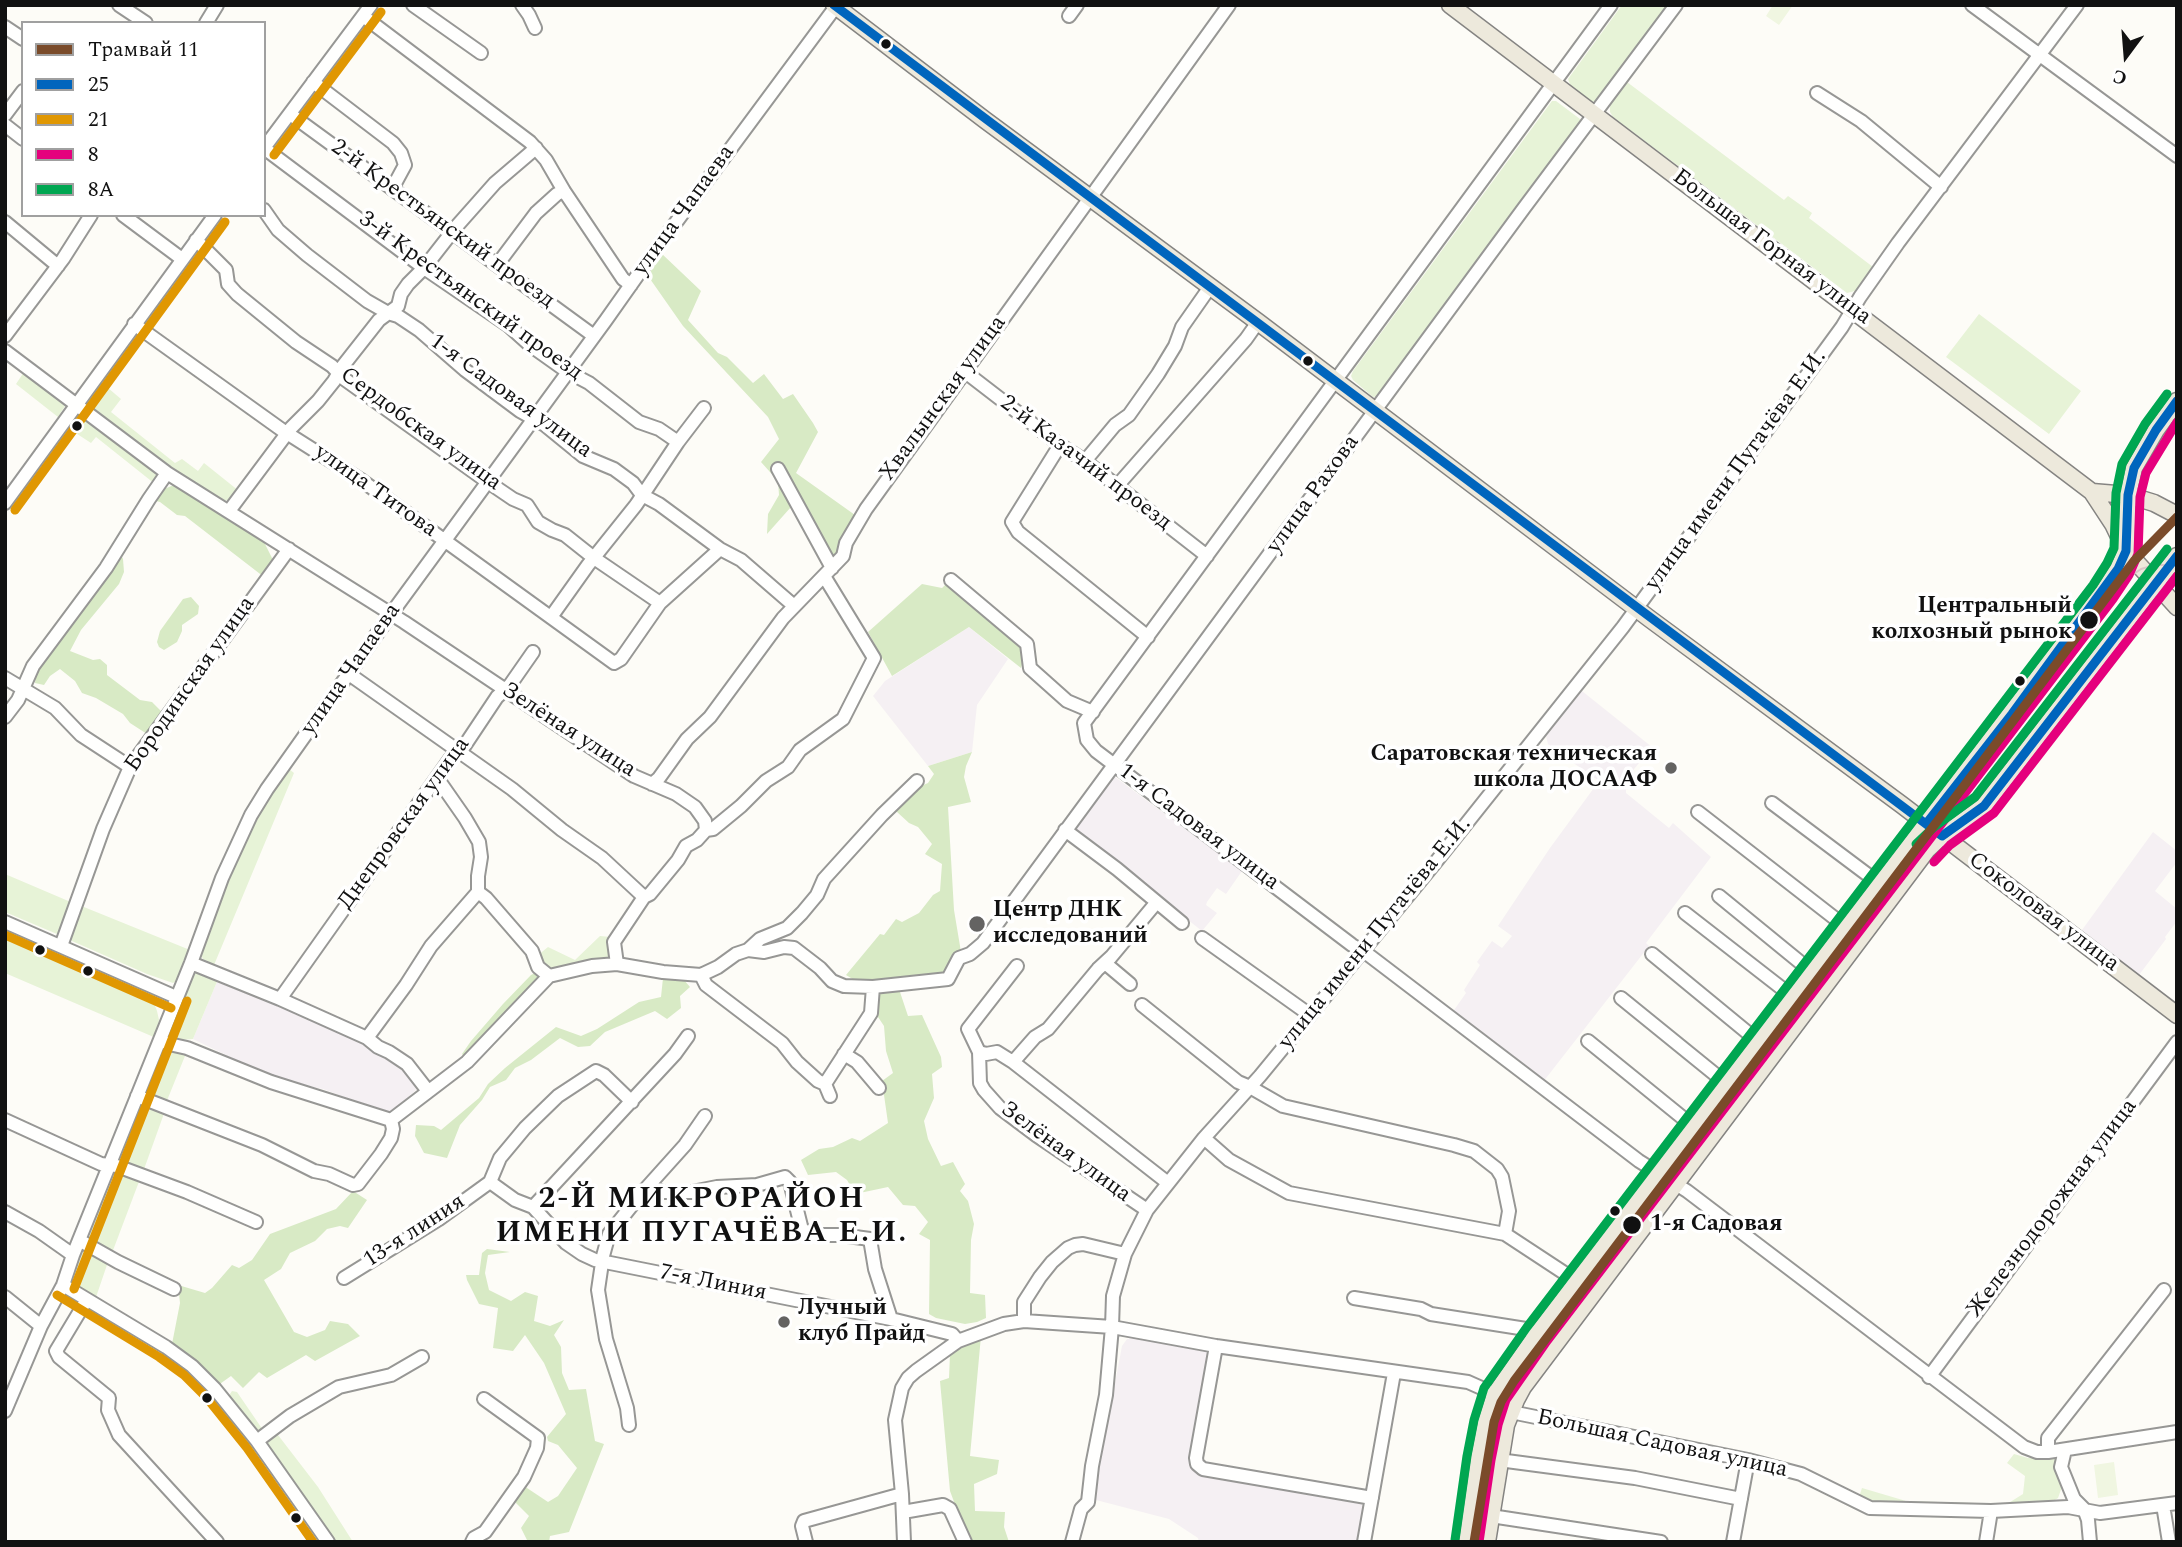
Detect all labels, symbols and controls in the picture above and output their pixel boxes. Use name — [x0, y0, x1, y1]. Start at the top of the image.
legend — [21, 21, 266, 217]
north arrow — [2091, 21, 2161, 91]
text: Трамвай 11 — [88, 34, 199, 66]
unlabelled marker — [879, 37, 893, 51]
text: С — [2110, 61, 2131, 92]
text: 25 — [88, 69, 109, 101]
text: 21 — [88, 104, 109, 136]
street label: 2-й Крестьянский проезд — [325, 134, 559, 316]
text: 8 — [88, 139, 99, 171]
street label: улица Чапаева — [628, 140, 742, 282]
street label: Большая Горная улица — [1666, 164, 1876, 332]
text: 8А — [88, 174, 114, 206]
street label: 3-й Крестьянский проезд — [353, 206, 587, 388]
street label: Хвалынская улица — [875, 311, 1013, 487]
street label: 1-я Садовая улица — [423, 329, 597, 465]
street label: улица имени Пугачёва Е.И. — [1640, 345, 1834, 597]
unlabelled marker — [1301, 354, 1315, 368]
street label: Сердобская улица — [334, 362, 506, 498]
street label: 2-й Казачий проезд — [994, 390, 1176, 538]
unlabelled marker — [70, 419, 84, 433]
street label: улица Рахова — [1262, 430, 1366, 560]
street label: улица Титова — [308, 440, 442, 544]
street label: Бородинская улица — [120, 592, 262, 778]
place label: Центральный колхозный рынок — [1871, 593, 2072, 647]
street label: улица Чапаева — [296, 599, 408, 741]
marker: Центральный колхозный рынок — [2078, 609, 2100, 631]
unlabelled marker — [2013, 674, 2027, 688]
street label: Зелёная улица — [496, 677, 640, 785]
street label: Днепровская улица — [333, 732, 477, 916]
place label: Саратовская техническая школа ДОСААФ — [1371, 741, 1657, 795]
street label: 1-я Садовая улица — [1112, 758, 1284, 898]
marker: Саратовская техническая школа ДОСААФ — [1663, 760, 1679, 776]
street label: улица имени Пугачёва Е.И. — [1274, 812, 1478, 1056]
street label: Соколовая улица — [1962, 847, 2124, 979]
place label: Центр ДНК исследований — [993, 897, 1148, 951]
marker: Центр ДНК исследований — [967, 914, 987, 934]
unlabelled marker — [33, 943, 47, 957]
unlabelled marker — [81, 964, 95, 978]
street label: Железнодорожная улица — [1962, 1094, 2144, 1324]
street label: Зелёная улица — [994, 1096, 1136, 1210]
district label: 2-Й МИКРОРАЙОН ИМЕНИ ПУГАЧЁВА Е.И. — [498, 1183, 906, 1254]
street label: 13-я линия — [359, 1189, 471, 1275]
unlabelled marker — [1608, 1204, 1622, 1218]
place label: 1-я Садовая — [1650, 1211, 1782, 1239]
marker: 1-я Садовая — [1621, 1214, 1643, 1236]
street label: 7-я Линия — [657, 1260, 769, 1308]
place label: Лучный клуб Прайд — [798, 1295, 925, 1349]
marker: Лучный клуб Прайд — [776, 1314, 792, 1330]
unlabelled marker — [200, 1391, 214, 1405]
street label: Большая Садовая улица — [1534, 1405, 1790, 1485]
unlabelled marker — [289, 1511, 303, 1525]

